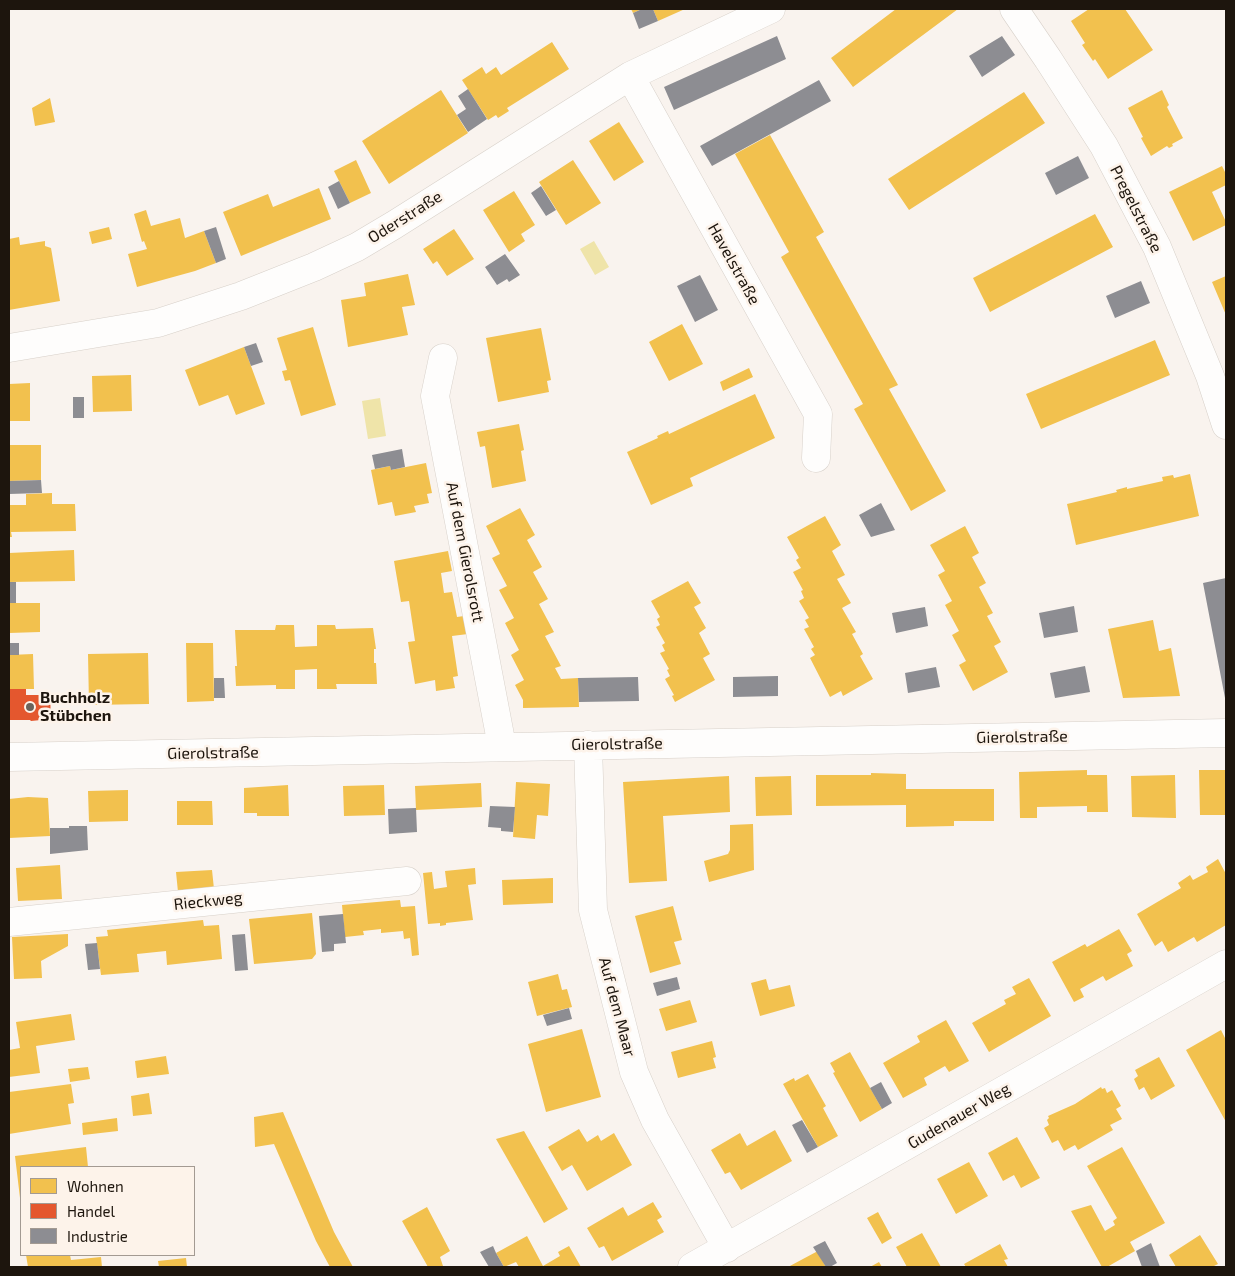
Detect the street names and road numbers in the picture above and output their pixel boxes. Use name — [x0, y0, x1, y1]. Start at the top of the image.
street label: Pregelstraße — [1106, 162, 1166, 256]
street label: Oderstraße — [364, 187, 446, 247]
street label: Havelstraße — [704, 220, 764, 308]
street label: Auf dem Gierolsrott — [442, 480, 488, 624]
street label: Gierolstraße — [976, 727, 1068, 747]
street label: Gierolstraße — [571, 734, 663, 754]
street label: Gierolstraße — [167, 743, 259, 763]
street label: Rieckweg — [173, 888, 243, 914]
street label: Auf dem Maar — [595, 955, 639, 1059]
street label: Gudenauer Weg — [904, 1079, 1014, 1153]

